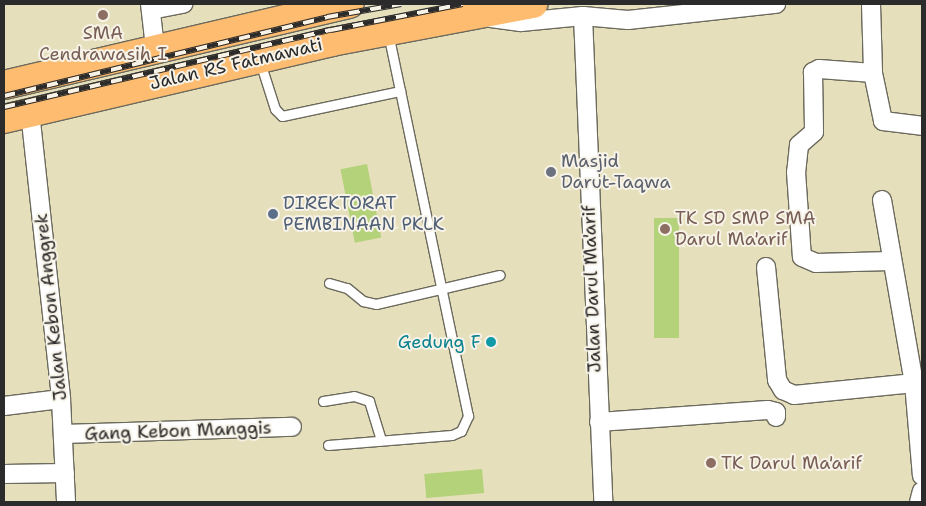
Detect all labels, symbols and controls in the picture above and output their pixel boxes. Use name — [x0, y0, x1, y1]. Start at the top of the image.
marker: SMA Cendrawasih I — [97, 9, 109, 21]
place label: SMA Cendrawasih I — [39, 23, 167, 66]
street label: Jalan RS Fatmawati — [147, 34, 325, 94]
place label: Masjid Darut-Taqwa — [561, 151, 671, 193]
marker: Masjid Darut-Taqwa — [545, 166, 557, 178]
place label: DIREKTORAT PEMBINAAN PKLK — [283, 193, 444, 235]
street label: Jalan Darul Ma'arif — [578, 205, 606, 373]
marker: DIREKTORAT PEMBINAAN PKLK — [267, 208, 279, 220]
place label: TK SD SMP SMA Darul Ma'arif — [675, 208, 816, 250]
street label: Jalan Kebon Anggrek — [30, 212, 72, 402]
marker: TK SD SMP SMA Darul Ma'arif — [659, 223, 671, 235]
place label: Gedung F — [398, 331, 481, 353]
marker: Gedung F — [485, 336, 497, 348]
street label: Gang Kebon Manggis — [84, 417, 272, 445]
place label: TK Darul Ma'arif — [721, 452, 862, 474]
marker: TK Darul Ma'arif — [705, 457, 717, 469]

